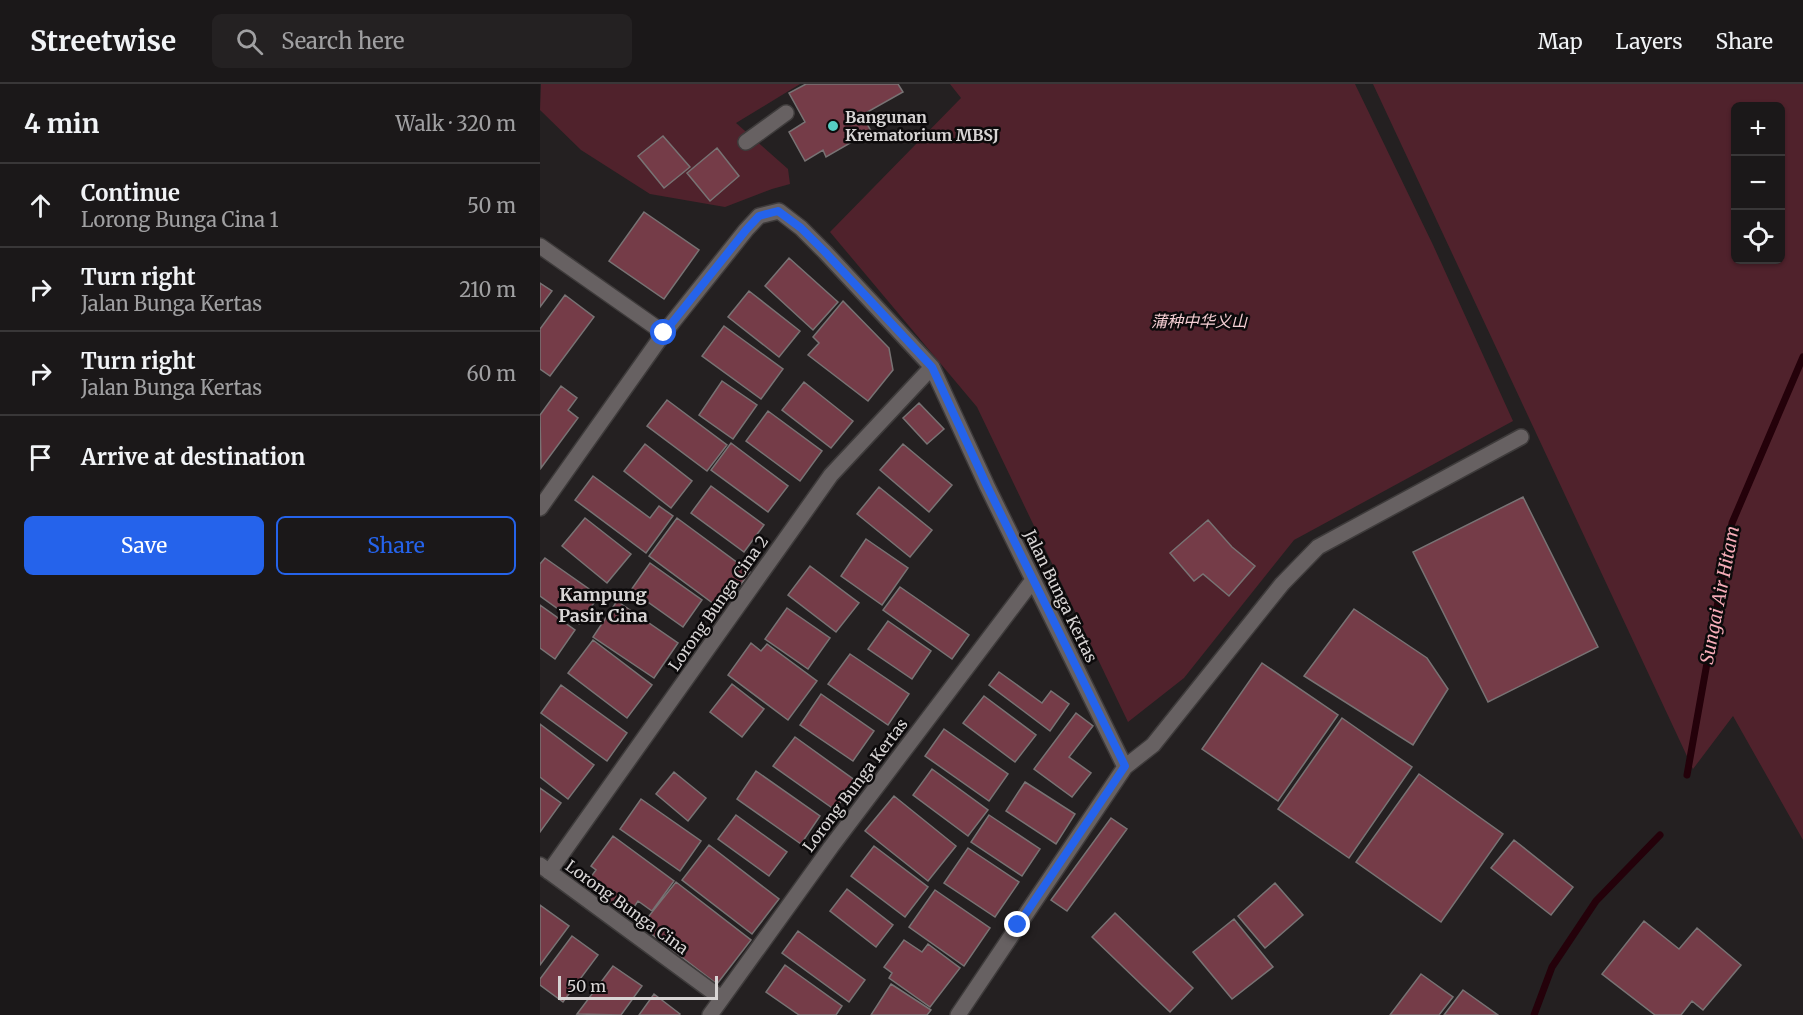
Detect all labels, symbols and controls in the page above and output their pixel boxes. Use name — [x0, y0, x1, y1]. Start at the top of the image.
search box — [212, 14, 632, 68]
text: Streetwise — [30, 23, 176, 59]
icon: search — [233, 25, 266, 58]
text: Search here — [281, 27, 405, 55]
text: Map — [1538, 28, 1583, 55]
text: Layers — [1616, 28, 1683, 55]
text: Share — [1716, 28, 1773, 55]
map controls — [1731, 102, 1785, 264]
button: + — [1731, 102, 1785, 156]
text: 4 min — [24, 107, 99, 140]
place label: Bangunan Krematorium MBSJ — [845, 107, 999, 145]
text: Walk · 320 m — [396, 111, 516, 136]
marker: Bangunan Krematorium MBSJ — [826, 119, 840, 133]
button: − — [1731, 156, 1785, 210]
text: Continue — [81, 179, 180, 207]
icon: ahead — [24, 189, 57, 222]
text: 50 m — [467, 193, 516, 218]
text: Lorong Bunga Cina 1 — [81, 207, 279, 232]
button: locate — [1731, 210, 1785, 264]
text: Turn right — [81, 263, 195, 291]
icon: right — [24, 273, 57, 306]
text: 210 m — [459, 277, 516, 302]
text: Jalan Bunga Kertas — [81, 291, 262, 316]
park label: 蒲种中华义山 — [1151, 311, 1248, 331]
route start — [650, 319, 676, 345]
text: Turn right — [81, 347, 195, 375]
icon: right — [24, 357, 57, 390]
text: 60 m — [466, 361, 516, 386]
text: Jalan Bunga Kertas — [81, 375, 262, 400]
icon: arrive — [24, 441, 57, 474]
text: Arrive at destination — [81, 443, 305, 471]
button: Save — [24, 516, 264, 575]
button: Share — [276, 516, 516, 575]
water label: Sungai Air Hitam — [1695, 524, 1744, 666]
street label: Jalan Bunga Kertas — [1020, 526, 1102, 666]
street label: Lorong Bunga Cina 2 — [664, 532, 772, 674]
district label: Kampung Pasir Cina — [558, 583, 648, 627]
street label: Lorong Bunga Kertas — [798, 714, 912, 856]
street label: Lorong Bunga Cina — [562, 856, 693, 959]
route end — [1004, 911, 1030, 937]
scale bar — [558, 973, 718, 1000]
text: 50 m — [567, 976, 606, 996]

